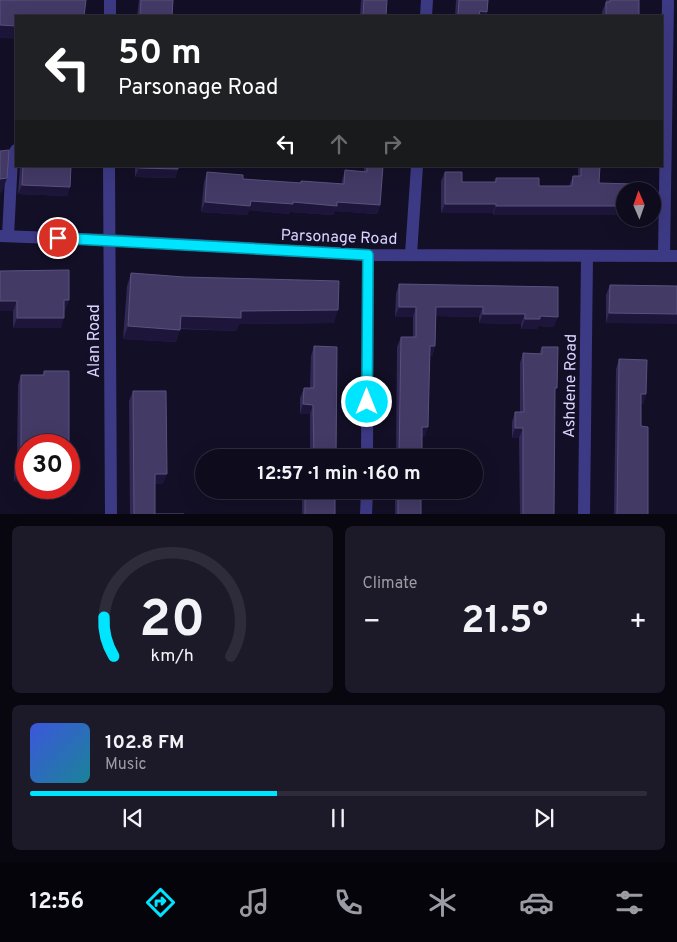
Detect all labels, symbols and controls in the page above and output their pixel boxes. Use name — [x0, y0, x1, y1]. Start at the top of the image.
text: 50 m — [118, 32, 202, 76]
icon: left — [35, 35, 100, 100]
text: Parsonage Road — [118, 75, 279, 102]
icon: left — [272, 130, 300, 158]
icon: ahead — [325, 130, 353, 158]
icon: right — [378, 130, 406, 158]
north arrow — [616, 182, 661, 228]
map controls — [616, 182, 661, 227]
pin — [37, 217, 79, 259]
icon: arrive — [44, 224, 72, 252]
street label: Parsonage Road — [280, 226, 398, 250]
street label: Alan Road — [85, 304, 105, 378]
street label: Ashdene Road — [560, 334, 582, 438]
position arrow — [340, 375, 392, 427]
speed limit sign: 30 — [15, 434, 80, 499]
text: 12:57 · 1 min · 160 m — [257, 462, 421, 486]
text: Climate — [363, 574, 417, 594]
text: 20 — [139, 589, 205, 655]
text: 21.5° — [461, 598, 548, 647]
text: − — [363, 605, 381, 641]
text: + — [629, 605, 647, 641]
text: km/h — [151, 645, 194, 668]
text: 102.8 FM — [105, 731, 184, 755]
text: Music — [105, 755, 146, 775]
icon: previous — [119, 804, 147, 832]
icon: pause — [324, 804, 352, 832]
icon: next — [530, 804, 558, 832]
icon: directions — [143, 885, 178, 920]
icon: music — [237, 885, 272, 920]
icon: phone — [331, 885, 366, 920]
icon: climate — [425, 885, 460, 920]
icon: car — [519, 885, 554, 920]
icon: filters — [612, 885, 647, 920]
text: 12:56 — [29, 889, 84, 916]

